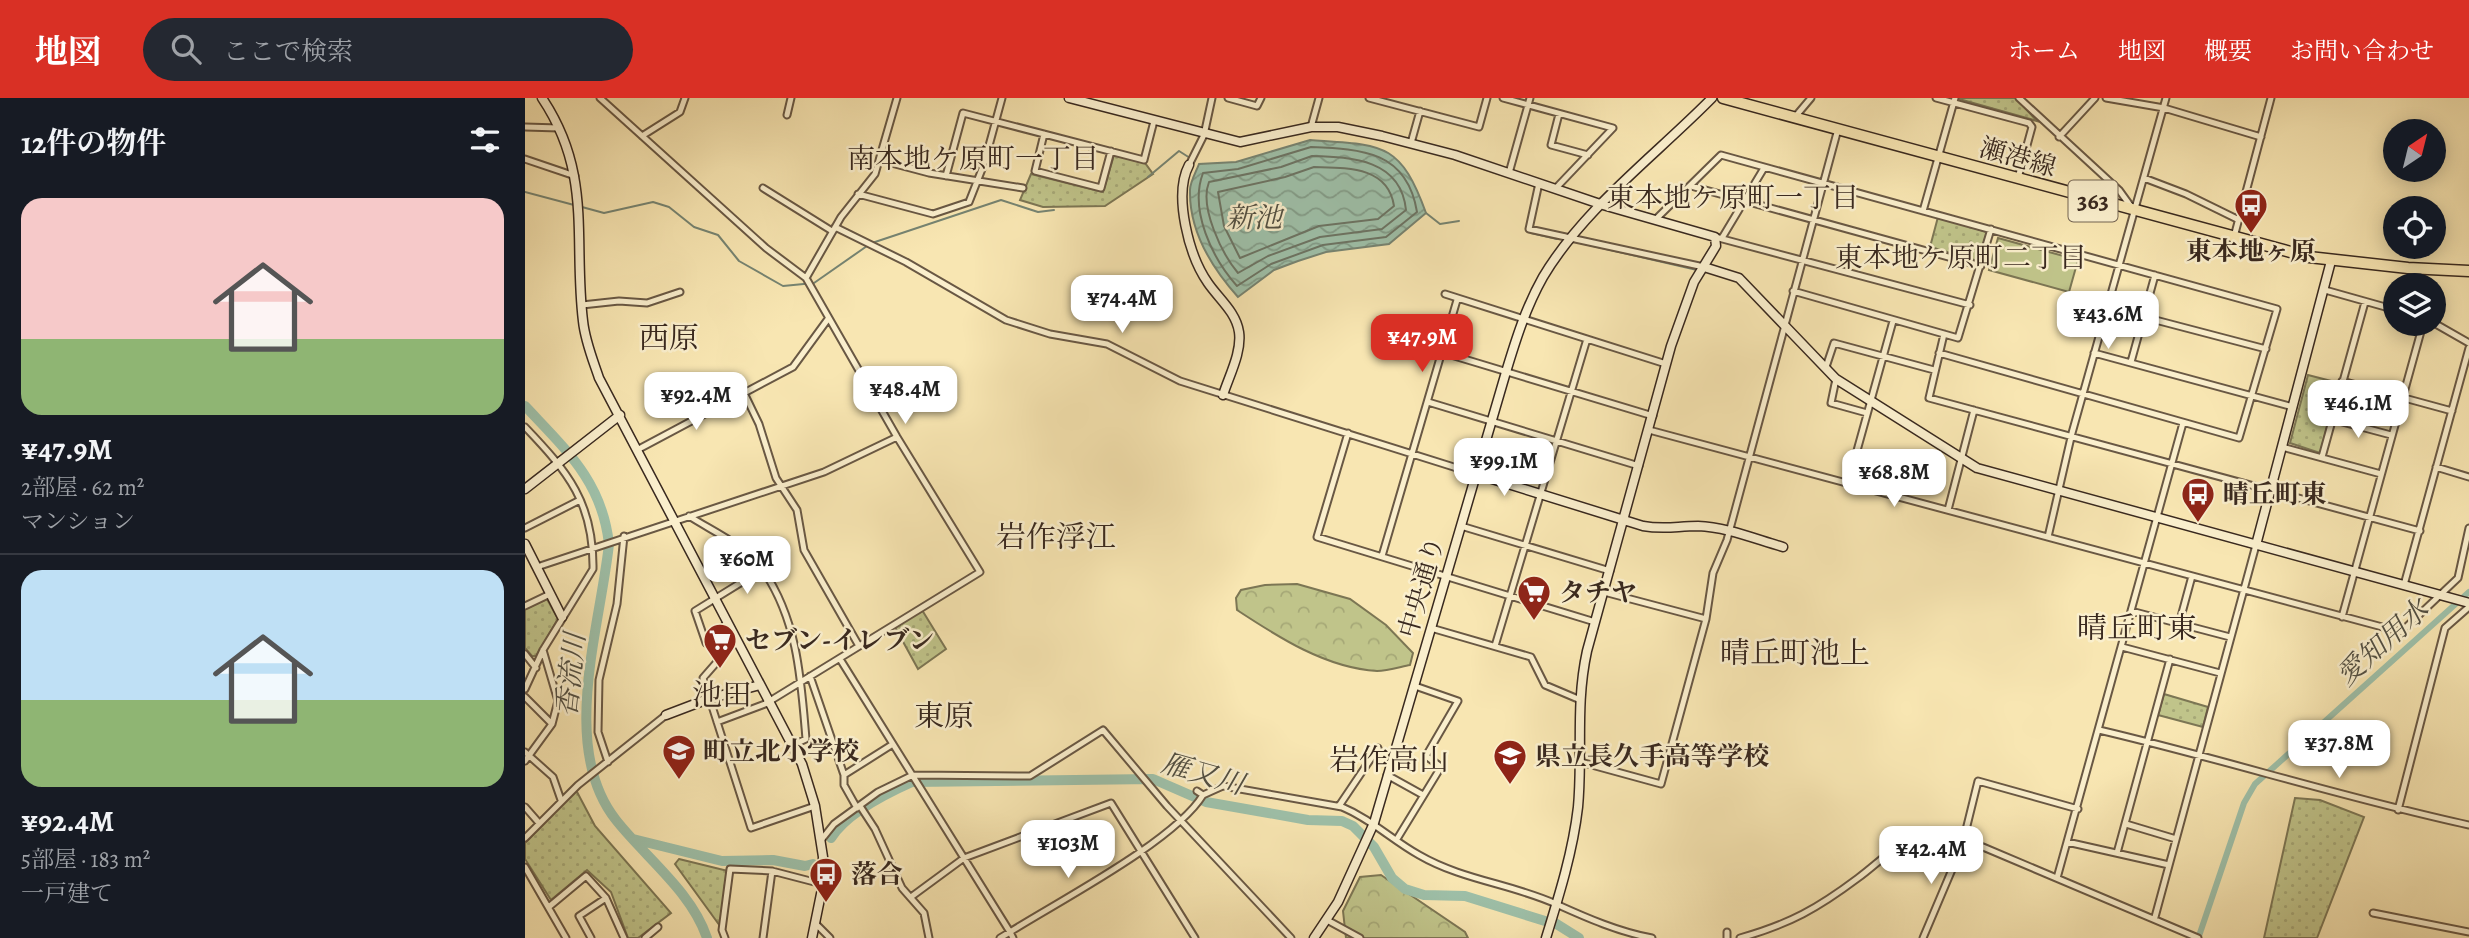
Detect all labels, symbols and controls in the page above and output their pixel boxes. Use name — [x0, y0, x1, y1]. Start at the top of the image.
search box — [143, 18, 633, 81]
text: 地図 — [35, 29, 101, 74]
icon: search — [167, 30, 205, 68]
text: ここで検索 — [223, 34, 353, 69]
text: ホーム — [2008, 35, 2080, 67]
text: 地図 — [2118, 35, 2166, 67]
text: 概要 — [2204, 35, 2252, 67]
text: お問い合わせ — [2290, 35, 2434, 67]
north arrow — [2383, 119, 2447, 182]
map controls — [2383, 119, 2446, 336]
icon: filters — [466, 121, 504, 159]
text: 12件の物件 — [21, 123, 166, 163]
street label: 瀬港線 — [1976, 130, 2060, 185]
district label: 南本地ケ原町一丁目 — [847, 140, 1099, 178]
district label: 東本地ケ原町一丁目 — [1607, 179, 1859, 217]
road number: 363 — [2069, 180, 2117, 222]
bus stop icon: 東本地ヶ原 — [2232, 186, 2270, 235]
button: locate — [2383, 196, 2446, 259]
water label: 新池 — [1226, 199, 1285, 237]
place label: 東本地ヶ原 — [2186, 234, 2316, 269]
district label: 東本地ケ原町二丁目 — [1835, 239, 2087, 277]
icon: home — [200, 244, 326, 370]
button: layers — [2383, 273, 2446, 336]
pin: ¥74.4M — [1065, 275, 1179, 335]
text: ¥74.4M — [1087, 282, 1157, 313]
pin: ¥43.6M — [2051, 292, 2165, 351]
text: ¥43.6M — [2073, 298, 2143, 329]
pin: ¥47.9M — [1365, 314, 1479, 374]
district label: 西原 — [639, 318, 699, 358]
text: ¥47.9M — [1387, 321, 1457, 352]
pin: ¥48.4M — [848, 366, 962, 426]
pin: ¥92.4M — [639, 372, 753, 432]
text: ¥48.4M — [869, 373, 941, 404]
text: ¥92.4M — [660, 379, 732, 410]
pin: ¥46.1M — [2301, 380, 2415, 440]
text: ¥46.1M — [2324, 387, 2392, 418]
text: ¥47.9M — [21, 429, 113, 469]
pin: ¥99.1M — [1447, 438, 1561, 498]
text: ¥99.1M — [1470, 445, 1538, 476]
pin: ¥68.8M — [1837, 450, 1951, 509]
text: ¥68.8M — [1858, 456, 1930, 487]
text: 2部屋 · 62 m² — [21, 472, 144, 503]
bus stop icon: 晴丘町東 — [2179, 475, 2217, 524]
place label: 晴丘町東 — [2223, 477, 2327, 512]
text: マンション — [21, 506, 135, 537]
district label: 岩作浮江 — [996, 517, 1116, 557]
street label: 中央通り — [1390, 532, 1453, 642]
pin: ¥60M — [706, 536, 788, 596]
text: ¥60M — [720, 543, 774, 574]
supermarket icon: タチヤ — [1515, 573, 1553, 622]
place label: タチヤ — [1559, 575, 1637, 610]
water label: 愛知用水 — [2328, 589, 2439, 694]
district label: 晴丘町東 — [2077, 608, 2197, 648]
icon: home — [200, 616, 326, 742]
supermarket icon: セブン-イレブン — [701, 621, 739, 670]
place label: セブン-イレブン — [745, 623, 934, 658]
water label: 香流川 — [548, 628, 595, 719]
district label: 晴丘町池上 — [1720, 633, 1870, 673]
district label: 池田 — [692, 675, 752, 715]
district label: 東原 — [914, 696, 974, 736]
pin: ¥37.8M — [2282, 720, 2396, 780]
text: ¥37.8M — [2304, 727, 2374, 758]
school or university icon: 町立北小学校 — [660, 732, 698, 781]
place label: 町立北小学校 — [703, 734, 859, 769]
school or university icon: 県立長久手高等学校 — [1491, 737, 1529, 786]
place label: 県立長久手高等学校 — [1535, 739, 1769, 774]
district label: 岩作高山 — [1329, 740, 1449, 780]
water label: 雁又川 — [1157, 744, 1251, 805]
text: ¥92.4M — [21, 801, 114, 841]
pin: ¥103M — [1019, 820, 1117, 880]
pin: ¥42.4M — [1874, 826, 1988, 886]
text: ¥103M — [1037, 827, 1099, 858]
text: ¥42.4M — [1895, 833, 1967, 864]
text: 5部屋 · 183 m² — [21, 844, 150, 875]
bus stop icon: 落合 — [807, 855, 845, 904]
place label: 落合 — [851, 857, 903, 892]
text: 一戸建て — [21, 878, 113, 909]

